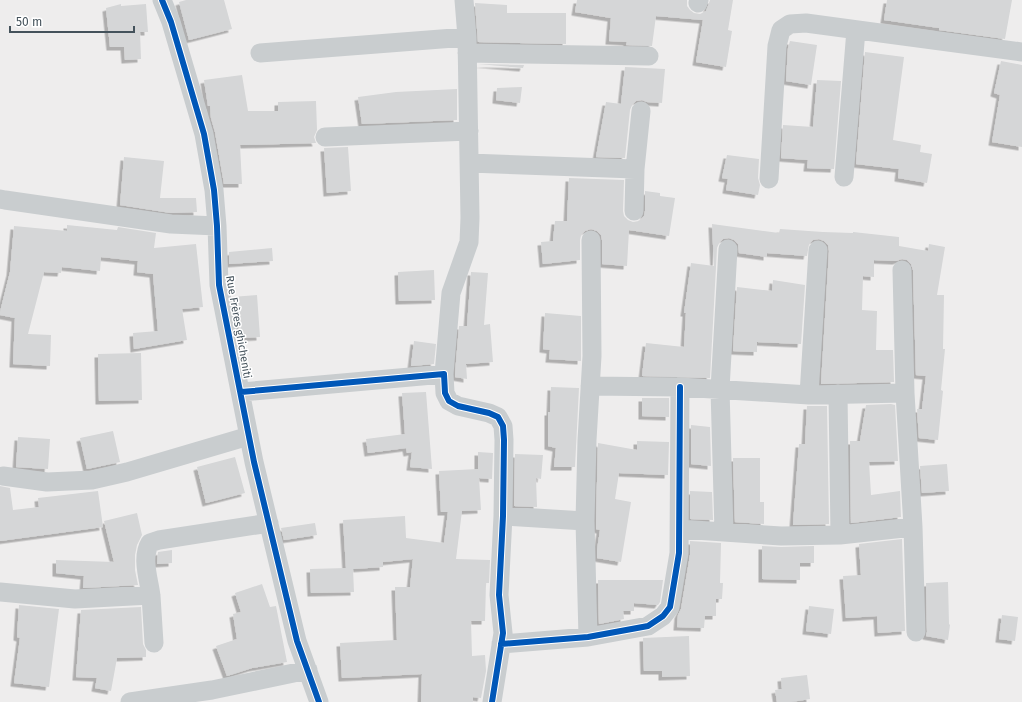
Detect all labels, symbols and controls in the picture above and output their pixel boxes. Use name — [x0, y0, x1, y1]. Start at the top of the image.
scale bar — [10, 8, 134, 34]
text: 50 m — [16, 15, 42, 29]
street label: Rue Frères ghicheniti — [223, 275, 254, 380]

